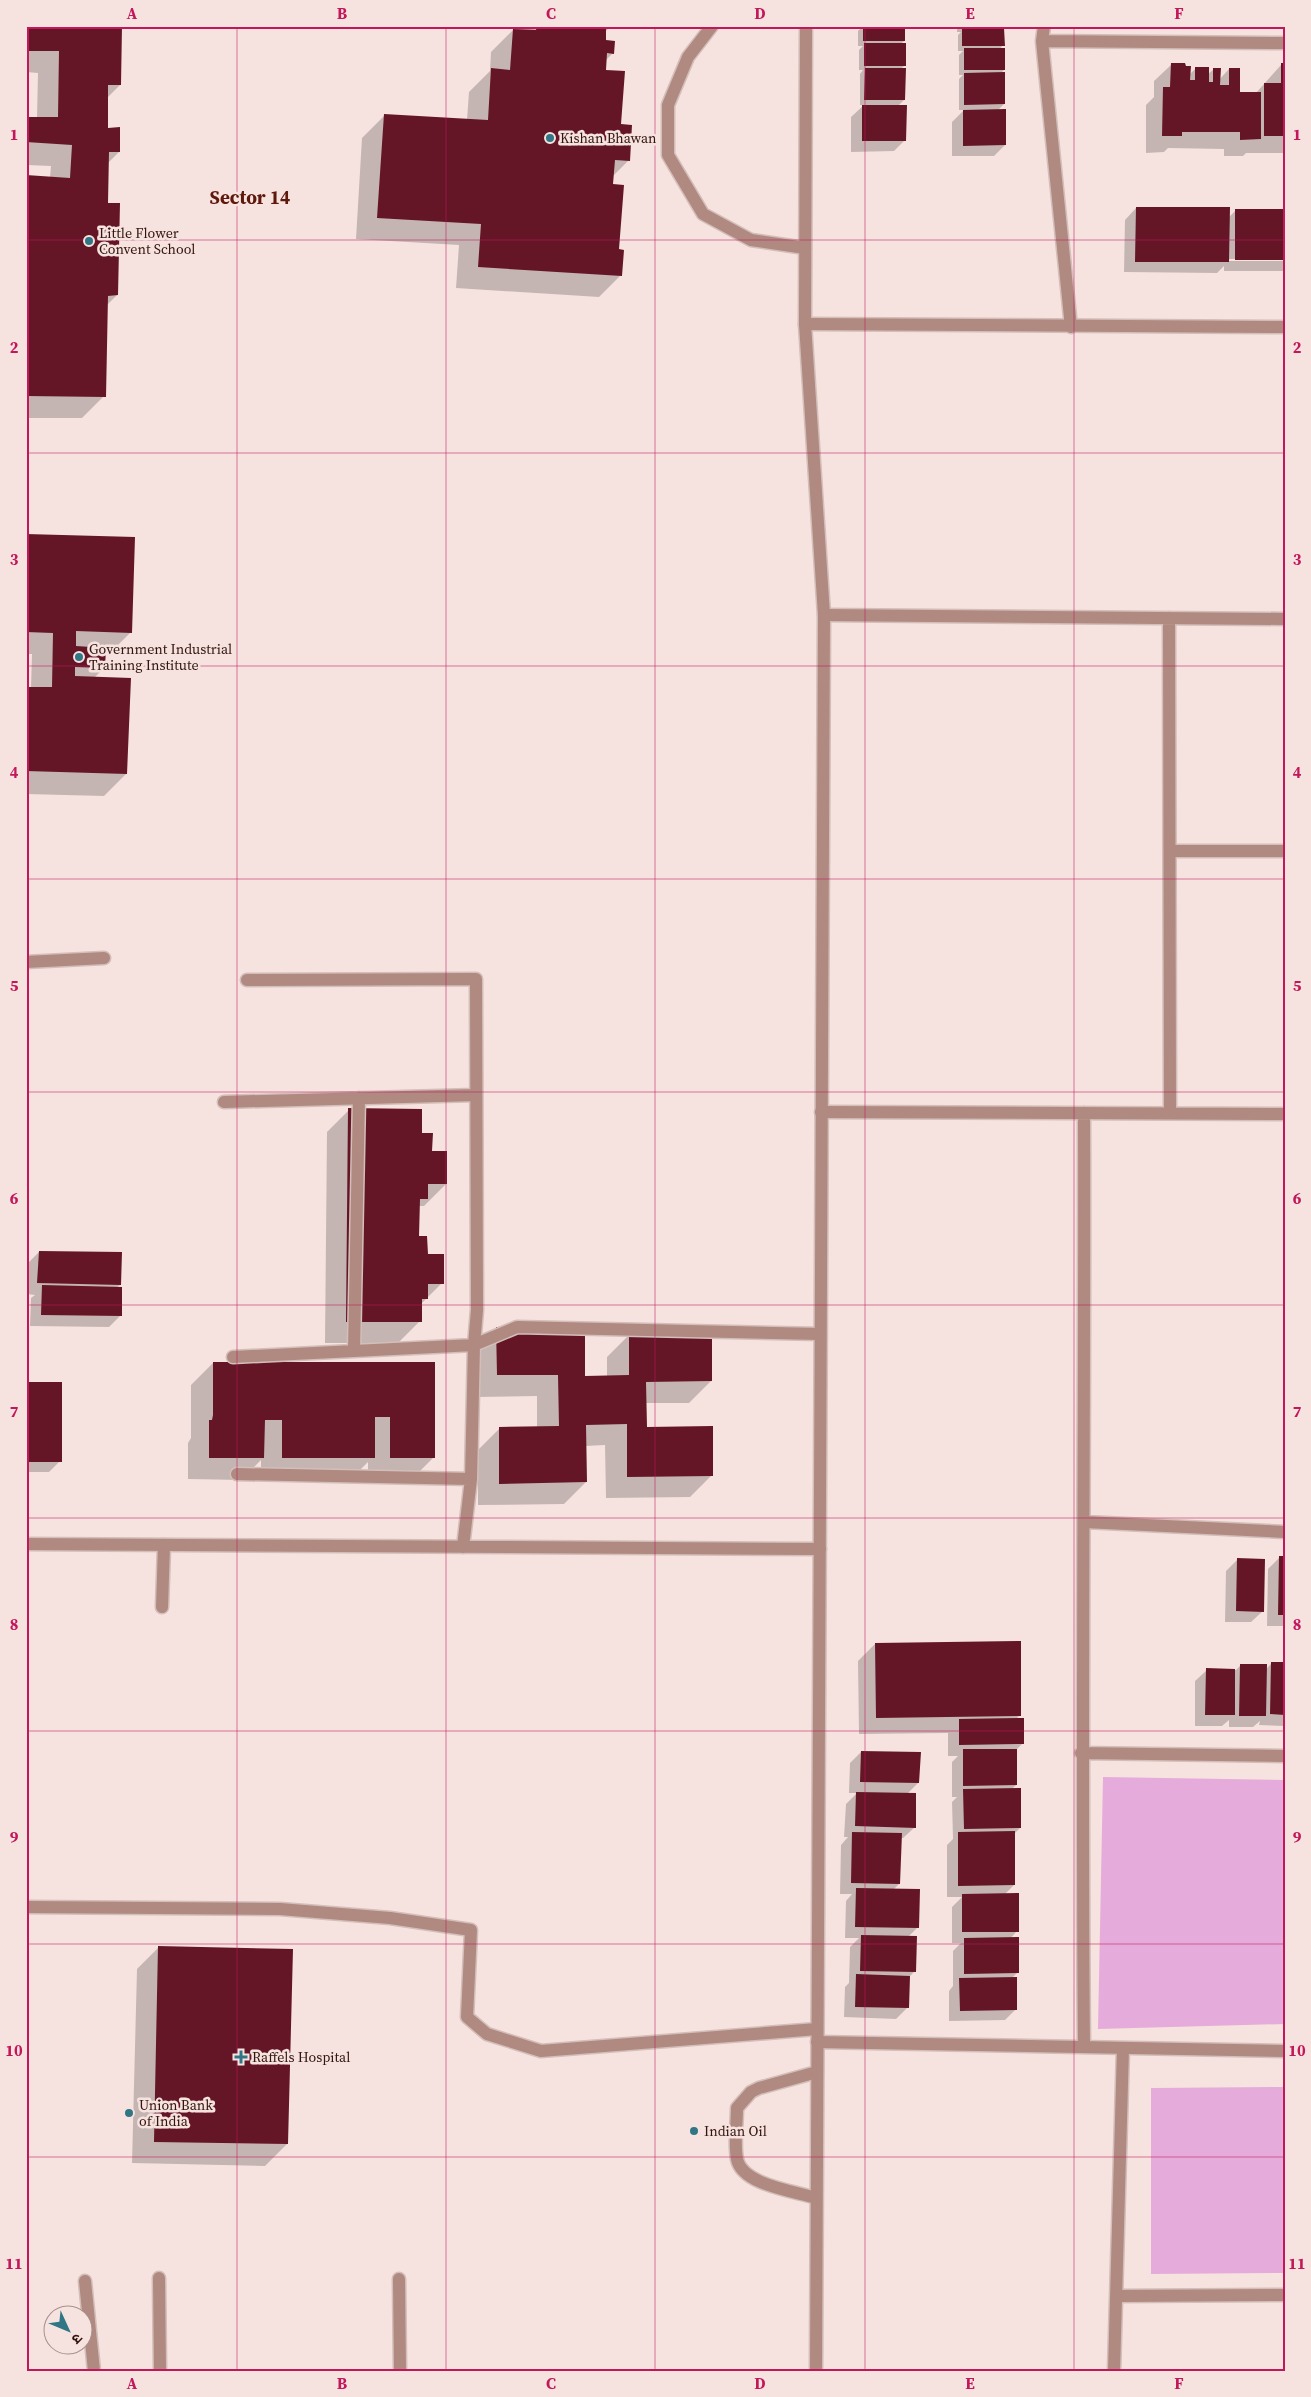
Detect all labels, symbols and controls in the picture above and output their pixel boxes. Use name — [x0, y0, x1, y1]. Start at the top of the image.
text: A — [127, 2, 138, 24]
text: B — [337, 2, 348, 24]
text: C — [546, 2, 556, 24]
text: D — [754, 2, 766, 24]
text: E — [965, 2, 975, 24]
text: F — [1174, 2, 1184, 24]
text: 1 — [10, 123, 18, 145]
text: 1 — [1293, 123, 1301, 145]
place label: Kishan Bhawan — [560, 128, 657, 148]
marker: Kishan Bhawan — [544, 132, 556, 144]
district label: Sector 14 — [210, 184, 290, 210]
place label: Little Flower Convent School — [99, 223, 195, 259]
marker: Little Flower Convent School — [83, 235, 95, 247]
text: 2 — [10, 336, 19, 358]
text: 2 — [1293, 336, 1302, 358]
text: 3 — [10, 548, 19, 570]
text: 3 — [1293, 548, 1302, 570]
place label: Government Industrial Training Institute — [89, 639, 232, 675]
marker: Government Industrial Training Institute — [73, 651, 85, 663]
text: 4 — [10, 761, 19, 783]
text: 4 — [1293, 761, 1302, 783]
text: 5 — [10, 974, 19, 996]
text: 5 — [1293, 974, 1302, 996]
text: 6 — [10, 1187, 19, 1209]
text: 6 — [1293, 1187, 1302, 1209]
text: 7 — [10, 1400, 19, 1422]
text: 7 — [1293, 1400, 1302, 1422]
text: 8 — [10, 1613, 18, 1635]
text: 8 — [1293, 1613, 1301, 1635]
text: 9 — [10, 1826, 19, 1848]
text: 9 — [1293, 1826, 1302, 1848]
text: 10 — [5, 2039, 23, 2061]
text: 10 — [1288, 2039, 1306, 2061]
place label: Raffels Hospital — [252, 2047, 350, 2067]
marker: Raffels Hospital — [234, 2050, 248, 2064]
place label: Union Bank of India — [139, 2095, 213, 2131]
marker: Union Bank of India — [123, 2107, 135, 2119]
place label: Indian Oil — [704, 2121, 767, 2141]
marker: Indian Oil — [688, 2125, 700, 2137]
text: 11 — [5, 2252, 23, 2274]
text: 11 — [1288, 2252, 1306, 2274]
north arrow — [42, 2304, 92, 2354]
text: उ — [67, 2329, 87, 2350]
text: A — [127, 2372, 138, 2394]
text: B — [337, 2372, 348, 2394]
text: C — [546, 2372, 556, 2394]
text: D — [754, 2372, 766, 2394]
text: E — [965, 2372, 975, 2394]
text: F — [1174, 2372, 1184, 2394]

